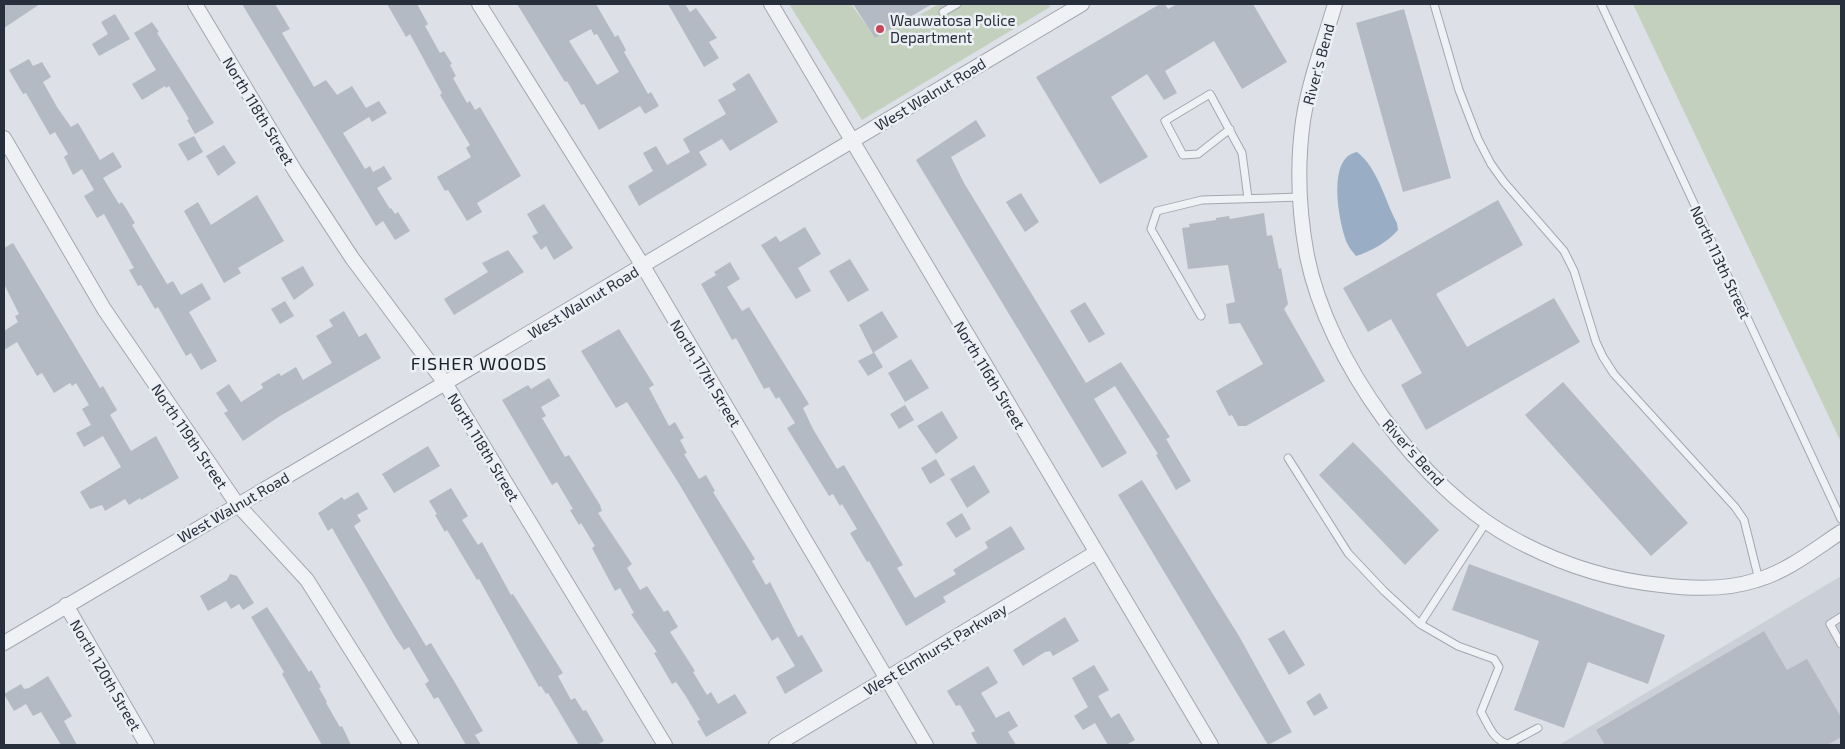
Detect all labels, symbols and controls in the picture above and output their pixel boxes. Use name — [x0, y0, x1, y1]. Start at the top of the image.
place label: Wauwatosa Police Department — [890, 11, 1016, 46]
street label: River's Bend — [1298, 21, 1338, 107]
marker: Wauwatosa Police Department — [874, 23, 886, 35]
street label: North 118th Street — [220, 53, 299, 169]
street label: West Walnut Road — [871, 54, 989, 134]
street label: North 113th Street — [1687, 203, 1755, 322]
street label: West Walnut Road — [524, 262, 642, 342]
street label: North 117th Street — [667, 316, 745, 430]
street label: North 116th Street — [951, 318, 1029, 433]
district label: FISHER WOODS — [411, 352, 547, 374]
street label: North 119th Street — [148, 380, 232, 492]
street label: North 118th Street — [445, 389, 524, 505]
street label: River's Bend — [1379, 415, 1449, 489]
street label: West Walnut Road — [174, 468, 292, 546]
street label: West Elmhurst Parkway — [860, 599, 1010, 699]
street label: North 120th Street — [67, 616, 145, 734]

